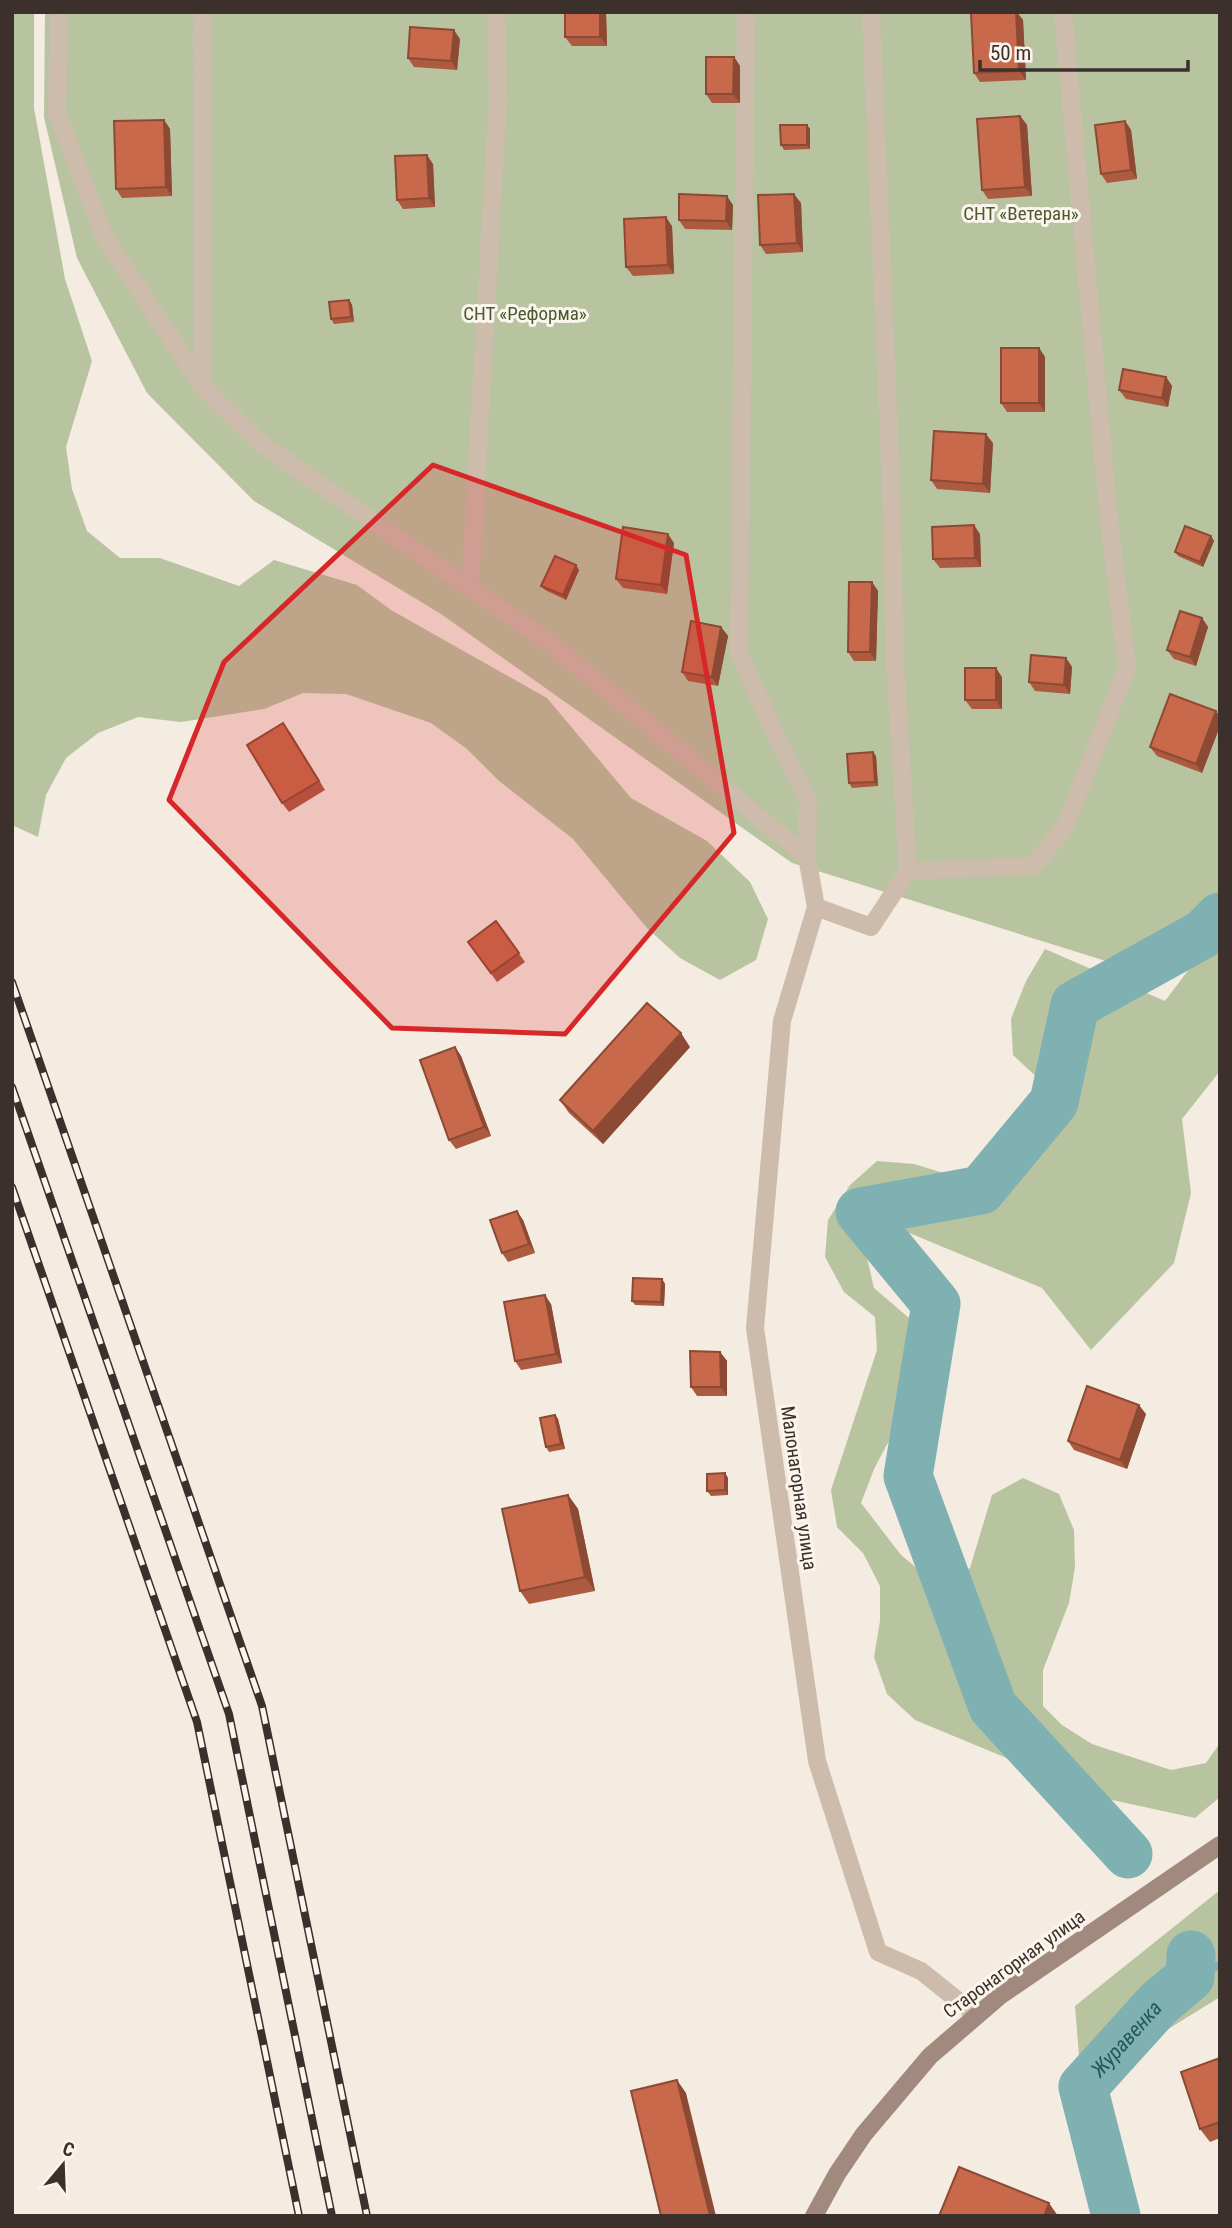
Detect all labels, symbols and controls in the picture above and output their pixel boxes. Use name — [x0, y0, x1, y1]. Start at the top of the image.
scale bar — [980, 28, 1188, 72]
text: 50 m — [990, 41, 1031, 65]
park label: СНТ «Ветеран» — [963, 202, 1079, 225]
park label: СНТ «Реформа» — [463, 302, 587, 325]
street label: Малонагорная улица — [776, 1404, 822, 1572]
street label: Старонагорная улица — [939, 1905, 1089, 2023]
water label: Журавенка — [1085, 1996, 1167, 2083]
north arrow — [28, 2130, 98, 2200]
text: С — [60, 2137, 77, 2162]

